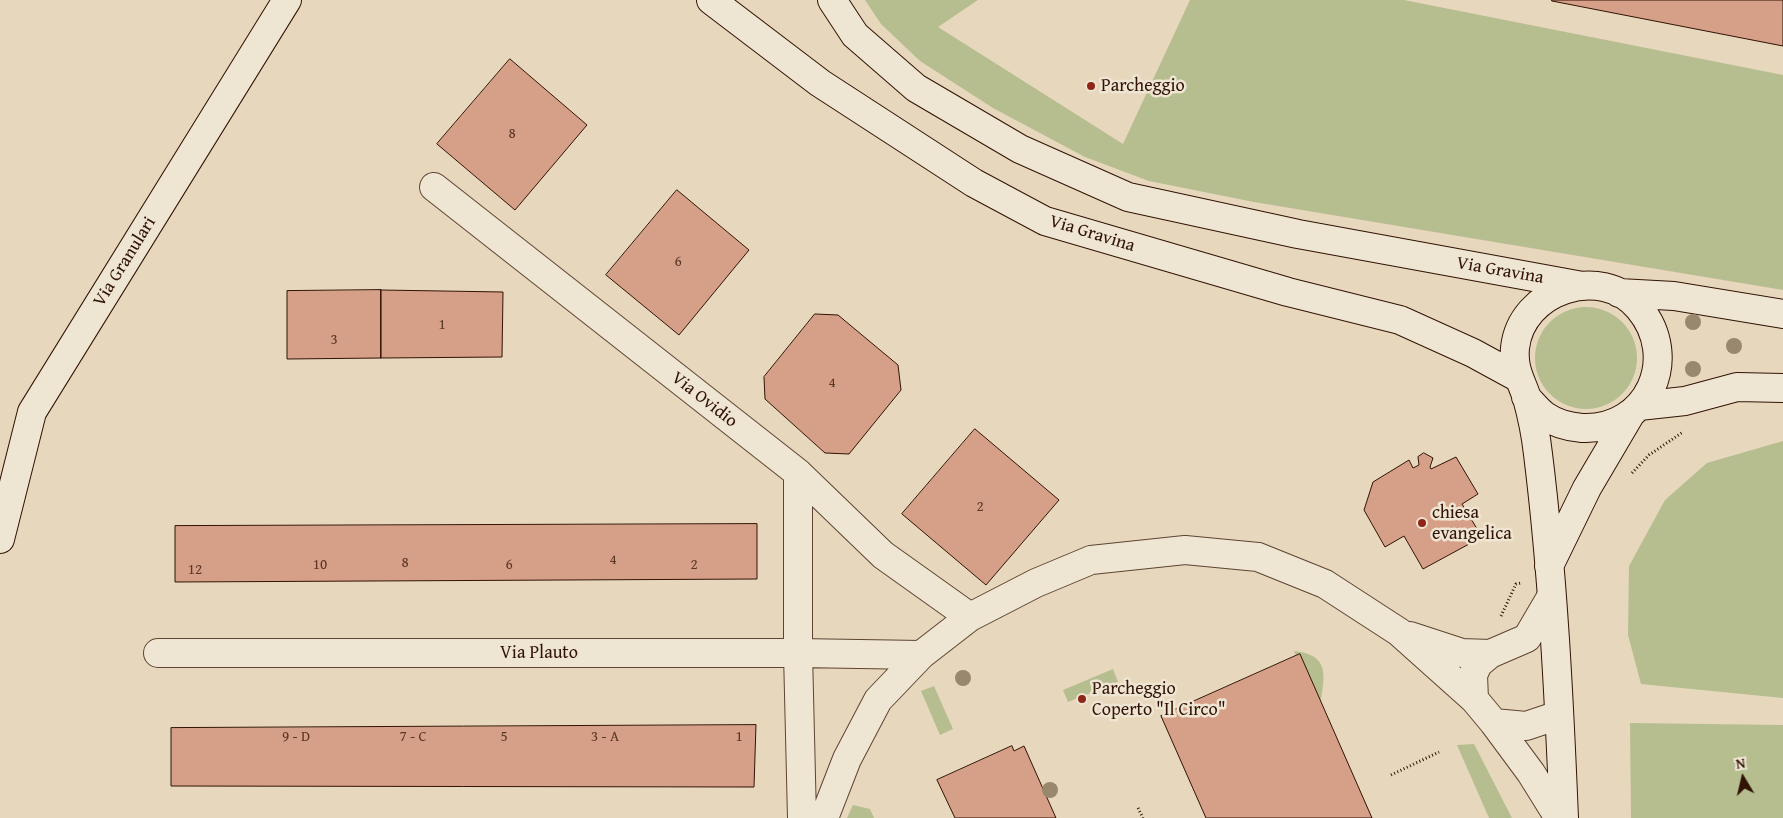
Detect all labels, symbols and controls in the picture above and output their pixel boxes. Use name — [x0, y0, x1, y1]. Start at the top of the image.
place label: Parcheggio — [1101, 75, 1185, 97]
marker: Parcheggio — [1085, 80, 1097, 92]
house number: 8 — [508, 125, 516, 143]
street label: Via Gravina — [1047, 211, 1137, 257]
street label: Via Granulari — [89, 213, 161, 311]
house number: 6 — [674, 253, 682, 271]
street label: Via Gravina — [1455, 253, 1545, 289]
house number: 1 — [438, 316, 446, 334]
house number: 3 — [330, 331, 338, 349]
street label: Via Ovidio — [667, 367, 741, 433]
house number: 4 — [828, 374, 836, 392]
house number: 2 — [976, 498, 984, 516]
place label: chiesa evangelica — [1432, 502, 1512, 544]
marker: chiesa evangelica — [1416, 517, 1428, 529]
house number: 4 — [609, 551, 617, 569]
house number: 8 — [401, 554, 409, 572]
house number: 10 — [313, 556, 327, 574]
house number: 6 — [505, 556, 513, 574]
house number: 2 — [690, 556, 698, 574]
house number: 12 — [188, 561, 202, 579]
street label: Via Plauto — [500, 642, 578, 664]
place label: Parcheggio Coperto "Il Circo" — [1092, 678, 1226, 721]
marker: Parcheggio Coperto "Il Circo" — [1076, 693, 1088, 705]
house number: 9 - D — [282, 728, 310, 746]
house number: 7 - C — [399, 728, 427, 746]
house number: 5 — [500, 728, 508, 746]
house number: 3 - A — [591, 728, 619, 746]
house number: 1 — [735, 728, 743, 746]
north arrow — [1718, 753, 1768, 803]
text: N — [1734, 753, 1747, 774]

